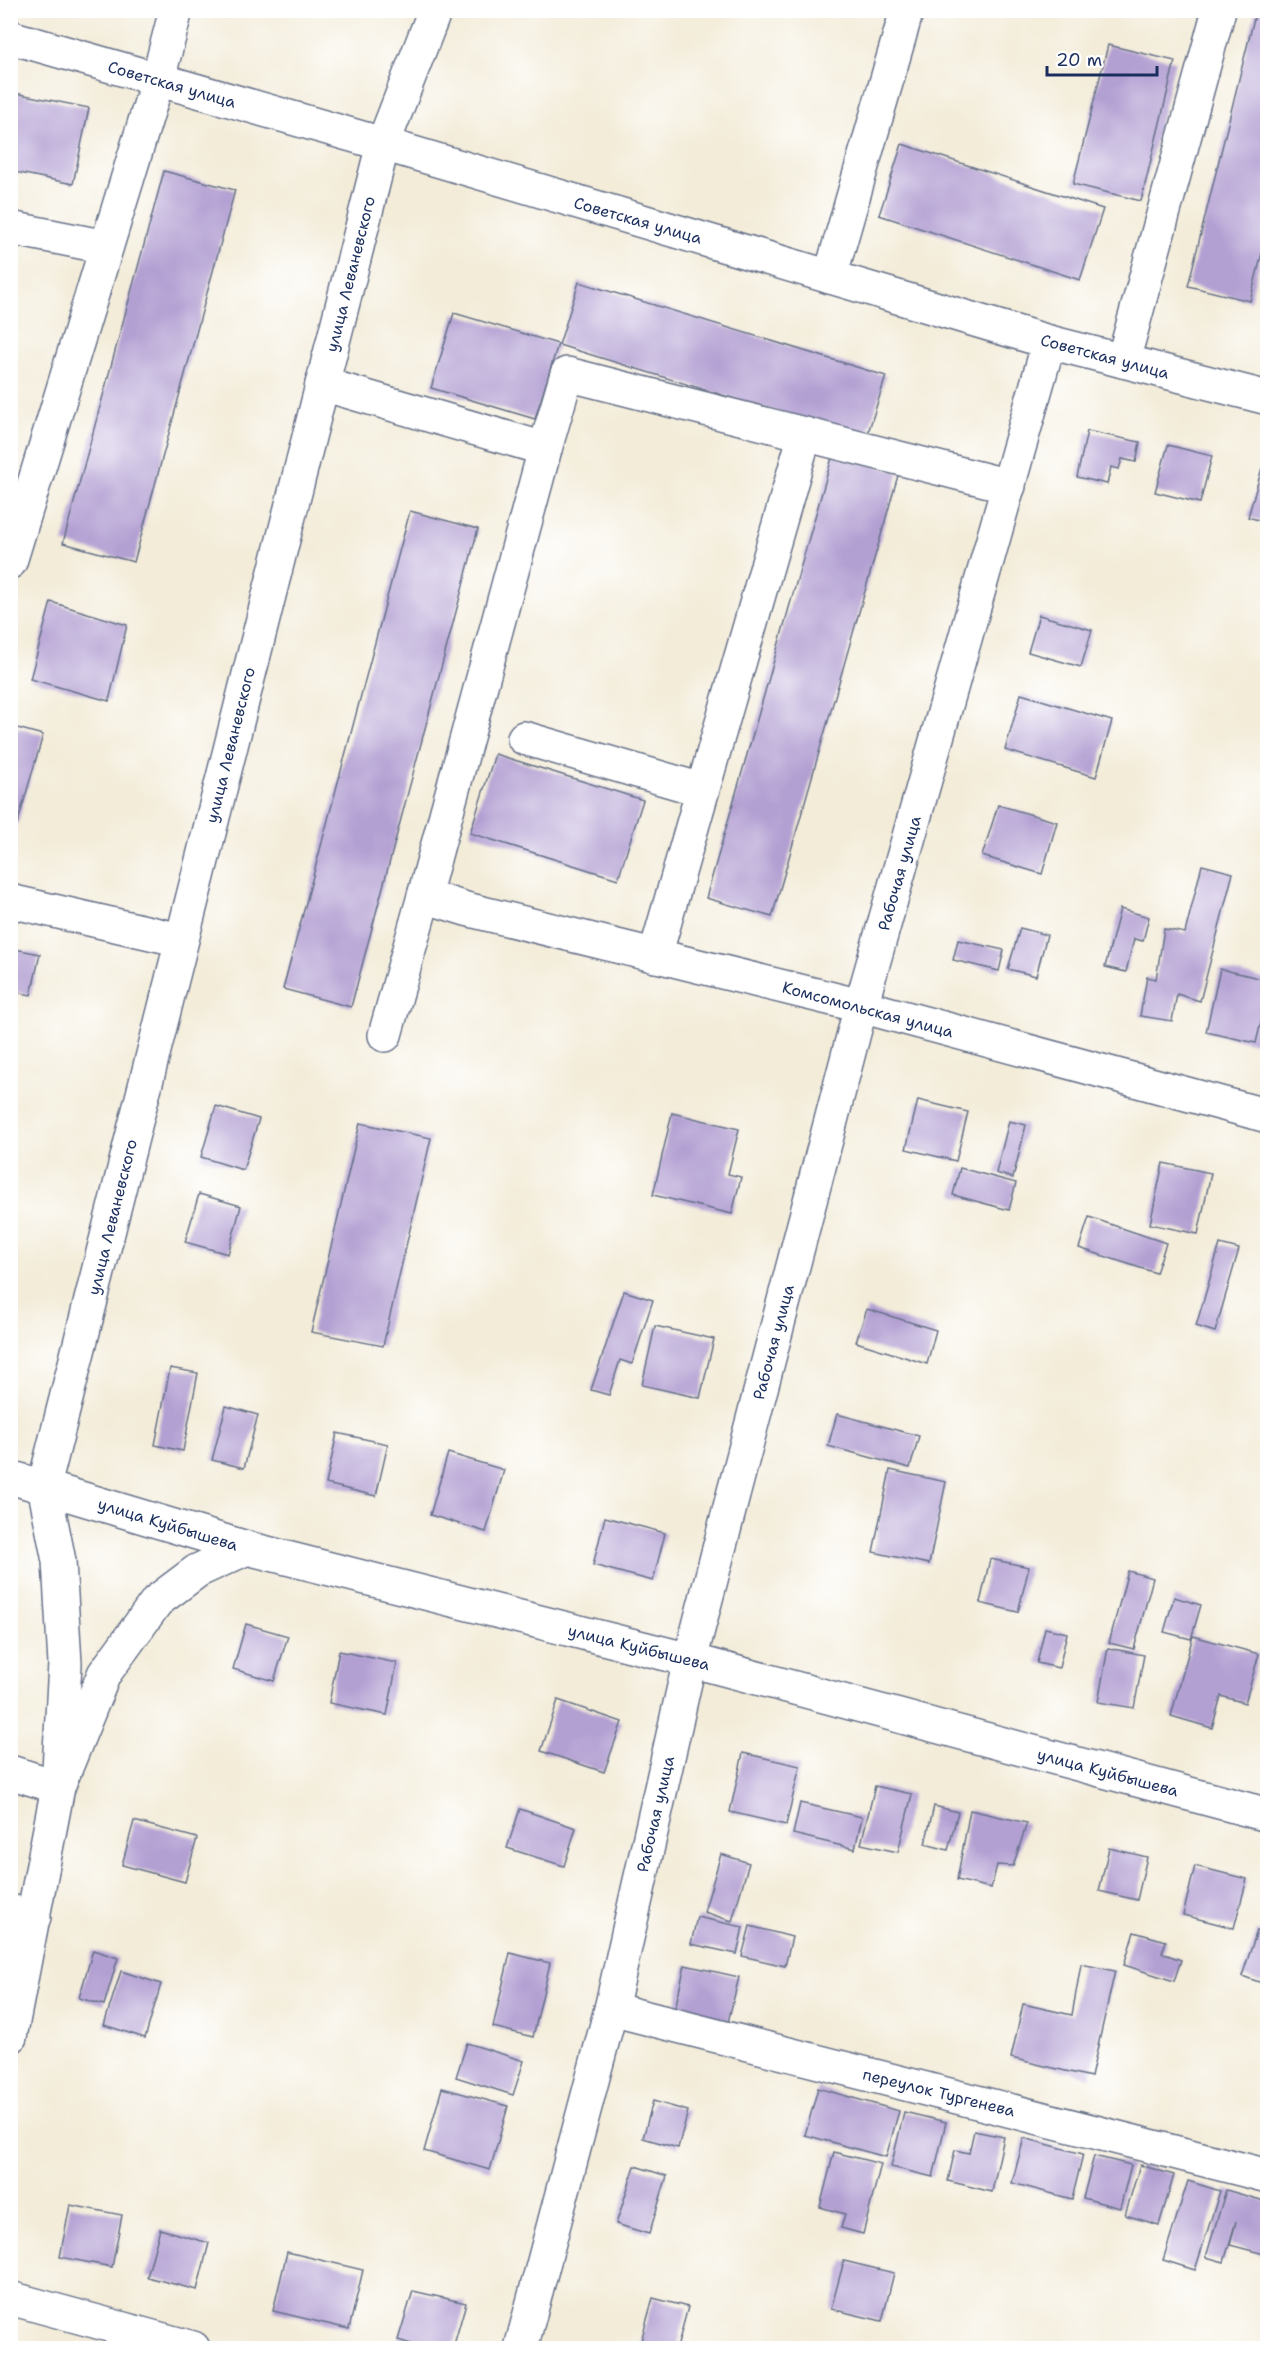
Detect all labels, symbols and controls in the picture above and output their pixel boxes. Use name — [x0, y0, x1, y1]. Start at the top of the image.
scale bar — [1047, 39, 1156, 77]
text: 20 m — [1056, 48, 1102, 72]
street label: Советская улица — [105, 56, 238, 113]
street label: Советская улица — [571, 192, 704, 249]
street label: улица Леваневского — [321, 194, 380, 354]
street label: Советская улица — [1038, 329, 1172, 384]
street label: улица Леваневского — [201, 665, 260, 825]
street label: Рабочая улица — [873, 813, 926, 933]
street label: Комсомольская улица — [780, 977, 956, 1042]
street label: улица Леваневского — [83, 1137, 142, 1297]
street label: Рабочая улица — [748, 1282, 799, 1402]
street label: улица Куйбышева — [95, 1493, 241, 1556]
street label: улица Куйбышева — [566, 1620, 712, 1675]
street label: улица Куйбышева — [1035, 1744, 1181, 1801]
street label: Рабочая улица — [632, 1754, 679, 1874]
street label: переулок Тургенева — [861, 2063, 1017, 2122]

